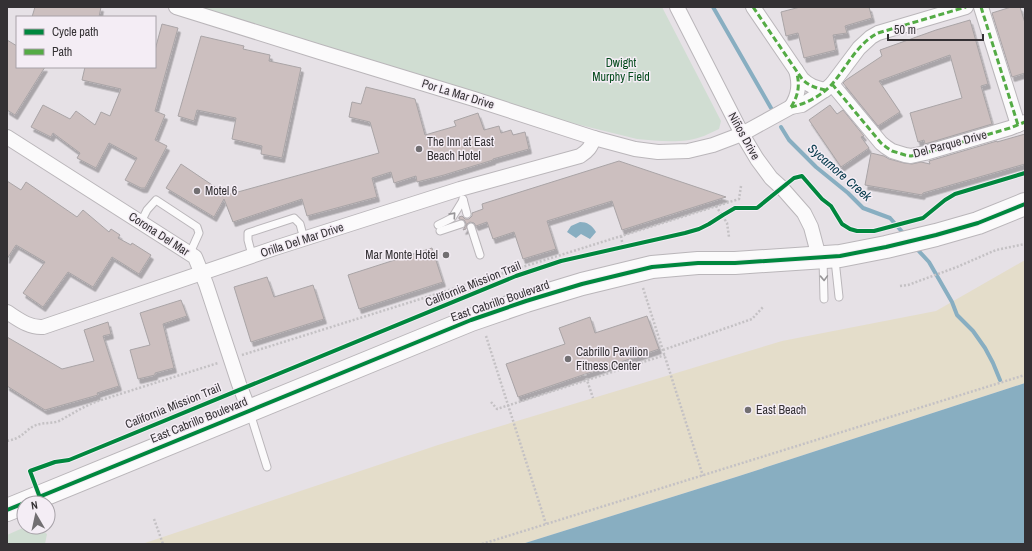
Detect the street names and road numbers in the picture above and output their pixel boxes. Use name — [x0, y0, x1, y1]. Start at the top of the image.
street label: Por La Mar Drive — [420, 75, 496, 113]
street label: Niños Drive — [724, 109, 764, 163]
street label: Del Parque Drive — [911, 127, 989, 161]
street label: Corona Del Mar — [126, 208, 193, 260]
street label: Orilla Del Mar Drive — [258, 219, 346, 261]
street label: California Mission Trail — [423, 258, 523, 310]
street label: East Cabrillo Boulevard — [449, 277, 551, 325]
street label: California Mission Trail — [123, 380, 223, 432]
street label: East Cabrillo Boulevard — [148, 393, 250, 447]

